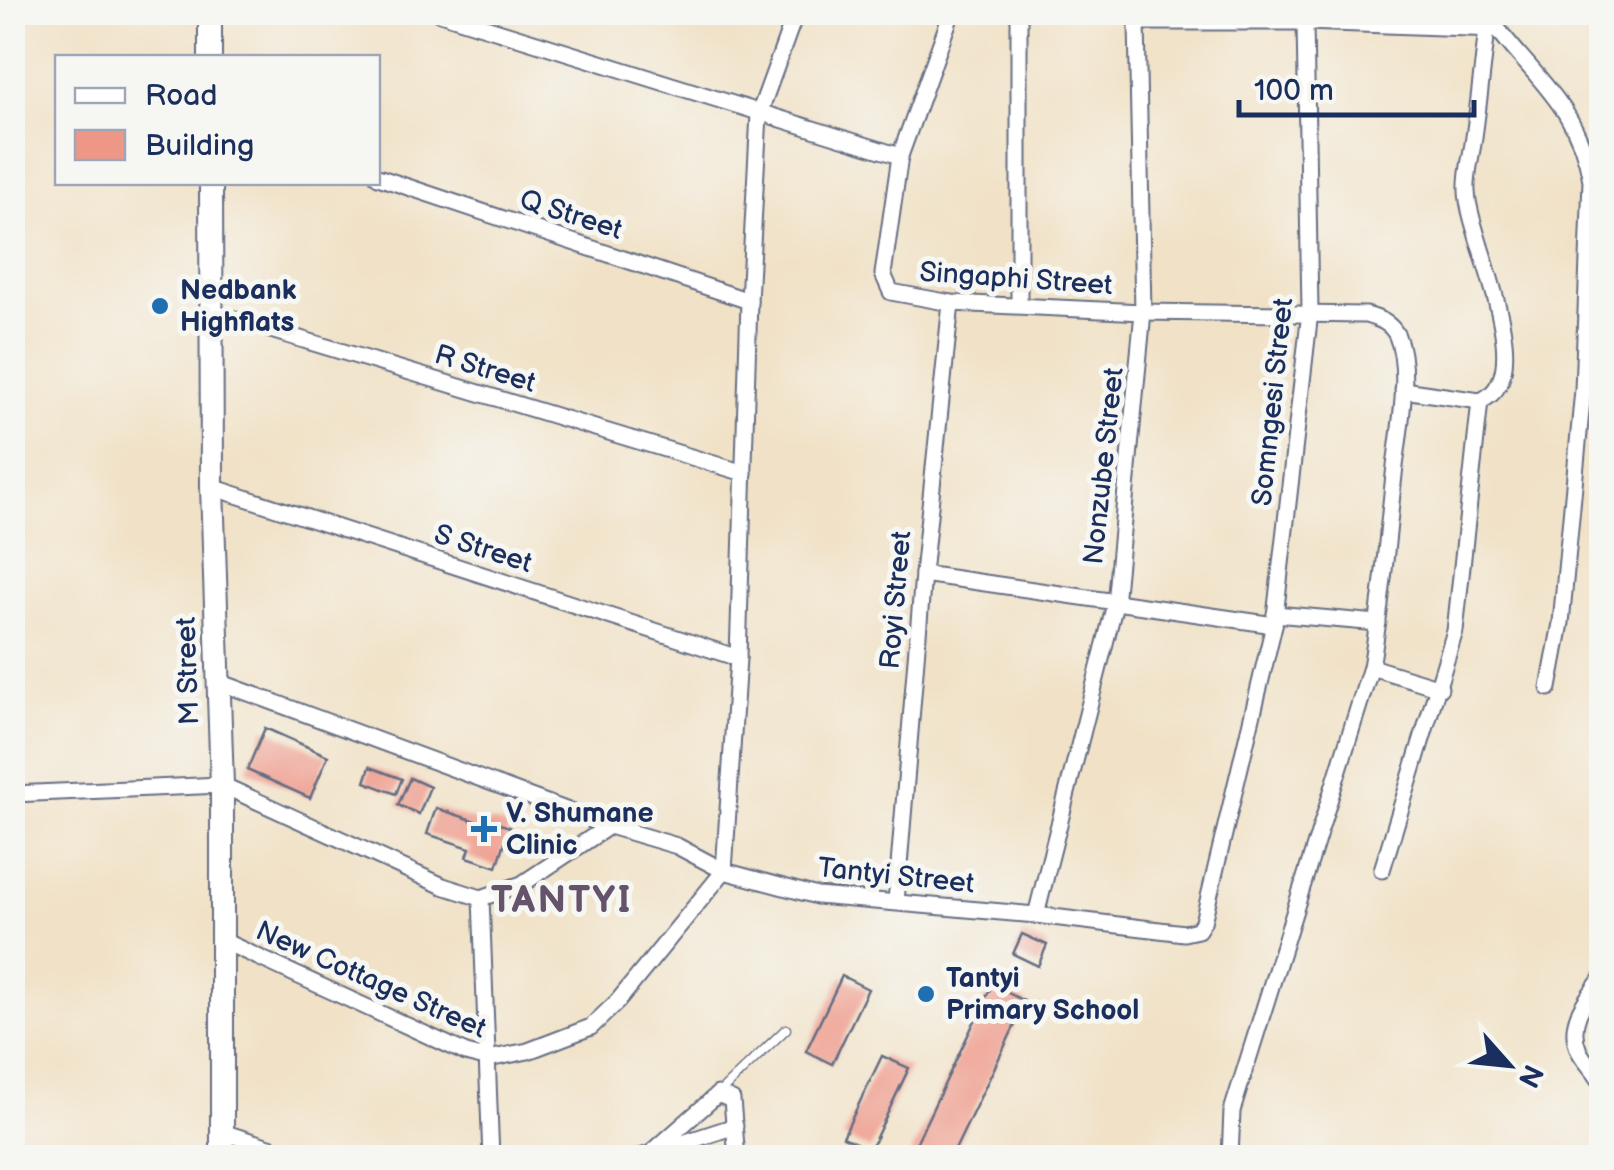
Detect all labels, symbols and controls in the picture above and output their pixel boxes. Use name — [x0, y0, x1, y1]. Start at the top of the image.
legend — [55, 55, 380, 185]
scale bar — [1239, 55, 1474, 117]
text: 100 m — [1254, 73, 1334, 109]
text: Road — [145, 78, 218, 114]
text: Building — [145, 128, 254, 164]
street label: Q Street — [516, 183, 627, 247]
street label: Singaphi Street — [918, 256, 1114, 302]
place label: Nedbank Highflats — [180, 274, 297, 339]
marker: Nedbank Highflats — [149, 295, 171, 317]
street label: Somngesi Street — [1246, 296, 1300, 508]
street label: R Street — [431, 338, 540, 400]
street label: Nonzube Street — [1077, 365, 1131, 566]
street label: S Street — [430, 518, 536, 580]
street label: Royi Street — [874, 529, 919, 670]
street label: M Street — [170, 616, 206, 726]
place label: V. Shumane Clinic — [506, 797, 654, 862]
marker: V. Shumane Clinic — [471, 816, 497, 842]
street label: Tantyi Street — [816, 851, 976, 901]
district label: TANTYI — [491, 878, 633, 923]
street label: New Cottage Street — [251, 914, 492, 1046]
place label: Tantyi Primary School — [946, 962, 1139, 1027]
marker: Tantyi Primary School — [915, 983, 937, 1005]
north arrow — [1459, 1015, 1559, 1115]
text: N — [1510, 1059, 1549, 1093]

